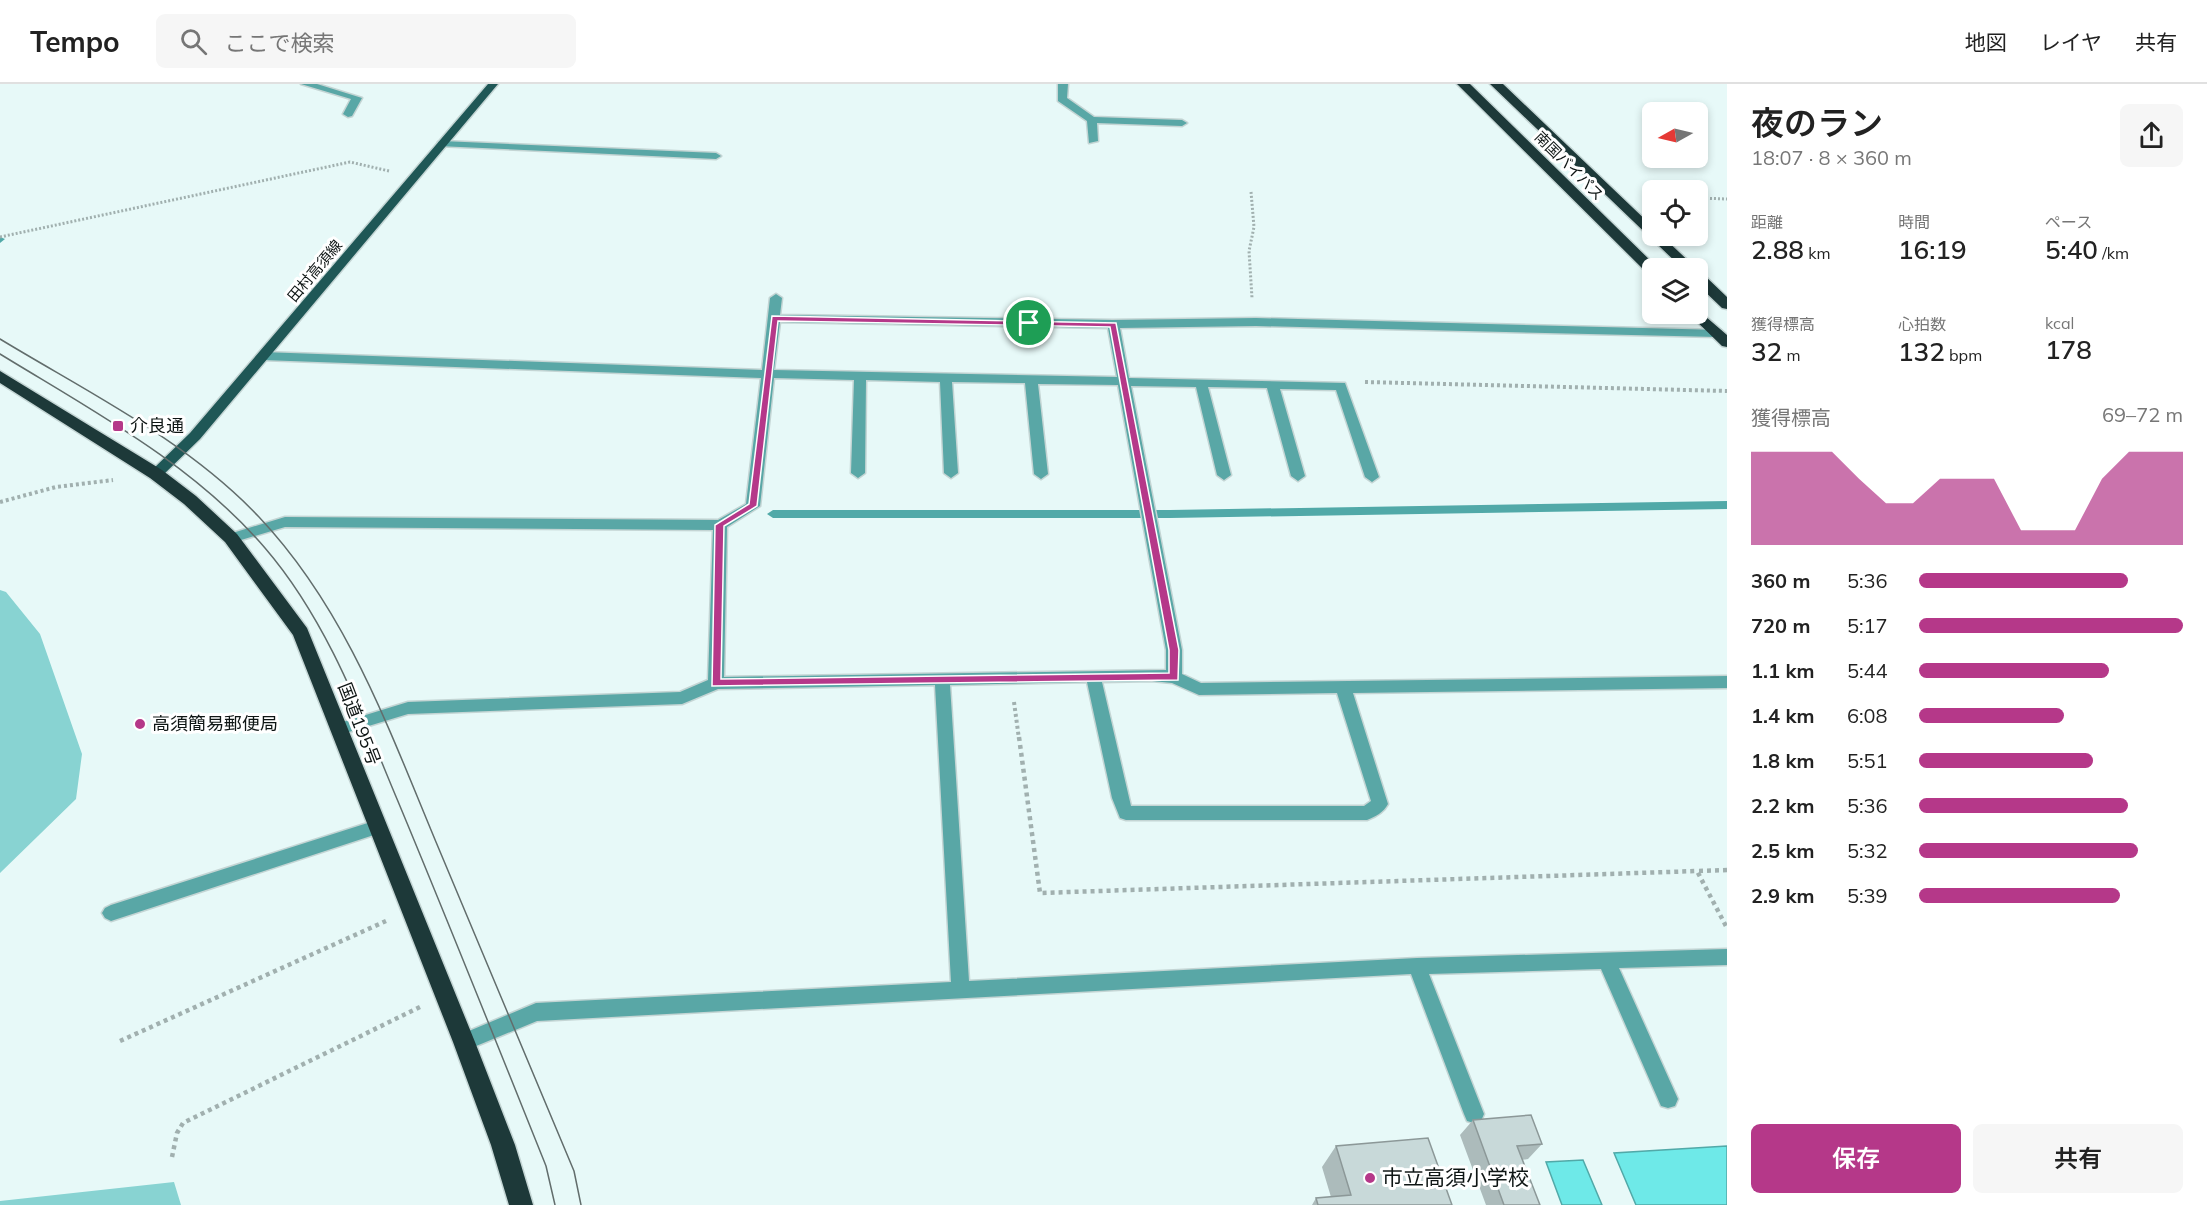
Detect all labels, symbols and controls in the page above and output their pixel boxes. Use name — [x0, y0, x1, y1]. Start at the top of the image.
search box — [156, 14, 576, 68]
text: Tempo — [30, 24, 120, 59]
icon: search — [177, 25, 210, 58]
text: ここで検索 — [225, 29, 335, 57]
text: 地図 — [1965, 29, 2007, 55]
text: レイヤ — [2040, 29, 2102, 55]
text: 共有 — [2135, 29, 2177, 55]
north arrow — [1642, 102, 1708, 168]
map controls — [1642, 102, 1708, 324]
text: 夜のラン — [1751, 102, 1883, 143]
button: share — [2120, 104, 2183, 167]
street label: 南国バイパス — [1531, 127, 1608, 204]
text: 18:07 · 8 × 360 m — [1751, 145, 1912, 170]
button: locate — [1642, 180, 1708, 246]
text: 距離 — [1751, 212, 1783, 232]
text: 時間 — [1898, 212, 1930, 232]
text: ペース — [2045, 212, 2092, 232]
text: 2.88 — [1751, 233, 1804, 266]
text: 16:19 — [1898, 233, 1967, 266]
text: 5:40 — [2045, 233, 2098, 266]
street label: 田村高須線 — [283, 236, 346, 306]
text: km — [1804, 243, 1830, 263]
text: /km — [2098, 243, 2129, 263]
button: layers — [1642, 258, 1708, 324]
pin — [1003, 297, 1054, 348]
icon: arrive — [1012, 306, 1045, 339]
text: kcal — [2045, 313, 2074, 333]
text: 獲得標高 — [1751, 314, 1815, 334]
text: 心拍数 — [1898, 314, 1946, 334]
text: 178 — [2045, 333, 2092, 366]
text: 32 — [1751, 335, 1782, 368]
text: 132 — [1898, 335, 1945, 368]
text: m — [1782, 345, 1800, 365]
text: bpm — [1945, 345, 1982, 365]
text: 69–72 m — [2102, 402, 2183, 427]
text: 獲得標高 — [1751, 405, 1831, 430]
place label: 介良通 — [130, 414, 184, 437]
marker: 介良通 — [111, 419, 125, 433]
text: 360 m — [1751, 568, 1810, 593]
text: 5:36 — [1847, 568, 1888, 593]
text: 720 m — [1751, 613, 1810, 638]
text: 5:17 — [1847, 613, 1888, 638]
text: 1.1 km — [1751, 658, 1814, 683]
text: 5:44 — [1847, 658, 1888, 683]
street label: 国道195号 — [333, 679, 386, 768]
text: 1.4 km — [1751, 703, 1814, 728]
text: 6:08 — [1847, 703, 1888, 728]
place label: 高須簡易郵便局 — [152, 712, 278, 735]
marker: 高須簡易郵便局 — [133, 717, 147, 731]
text: 1.8 km — [1751, 748, 1814, 773]
text: 5:51 — [1847, 748, 1888, 773]
text: 2.2 km — [1751, 793, 1814, 818]
text: 5:36 — [1847, 793, 1888, 818]
text: 2.5 km — [1751, 838, 1814, 863]
text: 5:32 — [1847, 838, 1888, 863]
text: 2.9 km — [1751, 883, 1814, 908]
text: 5:39 — [1847, 883, 1888, 908]
button: 保存 — [1751, 1124, 1961, 1193]
button: 共有 — [1973, 1124, 2183, 1193]
place label: 市立高須小学校 — [1382, 1164, 1529, 1190]
marker: 市立高須小学校 — [1363, 1171, 1377, 1185]

